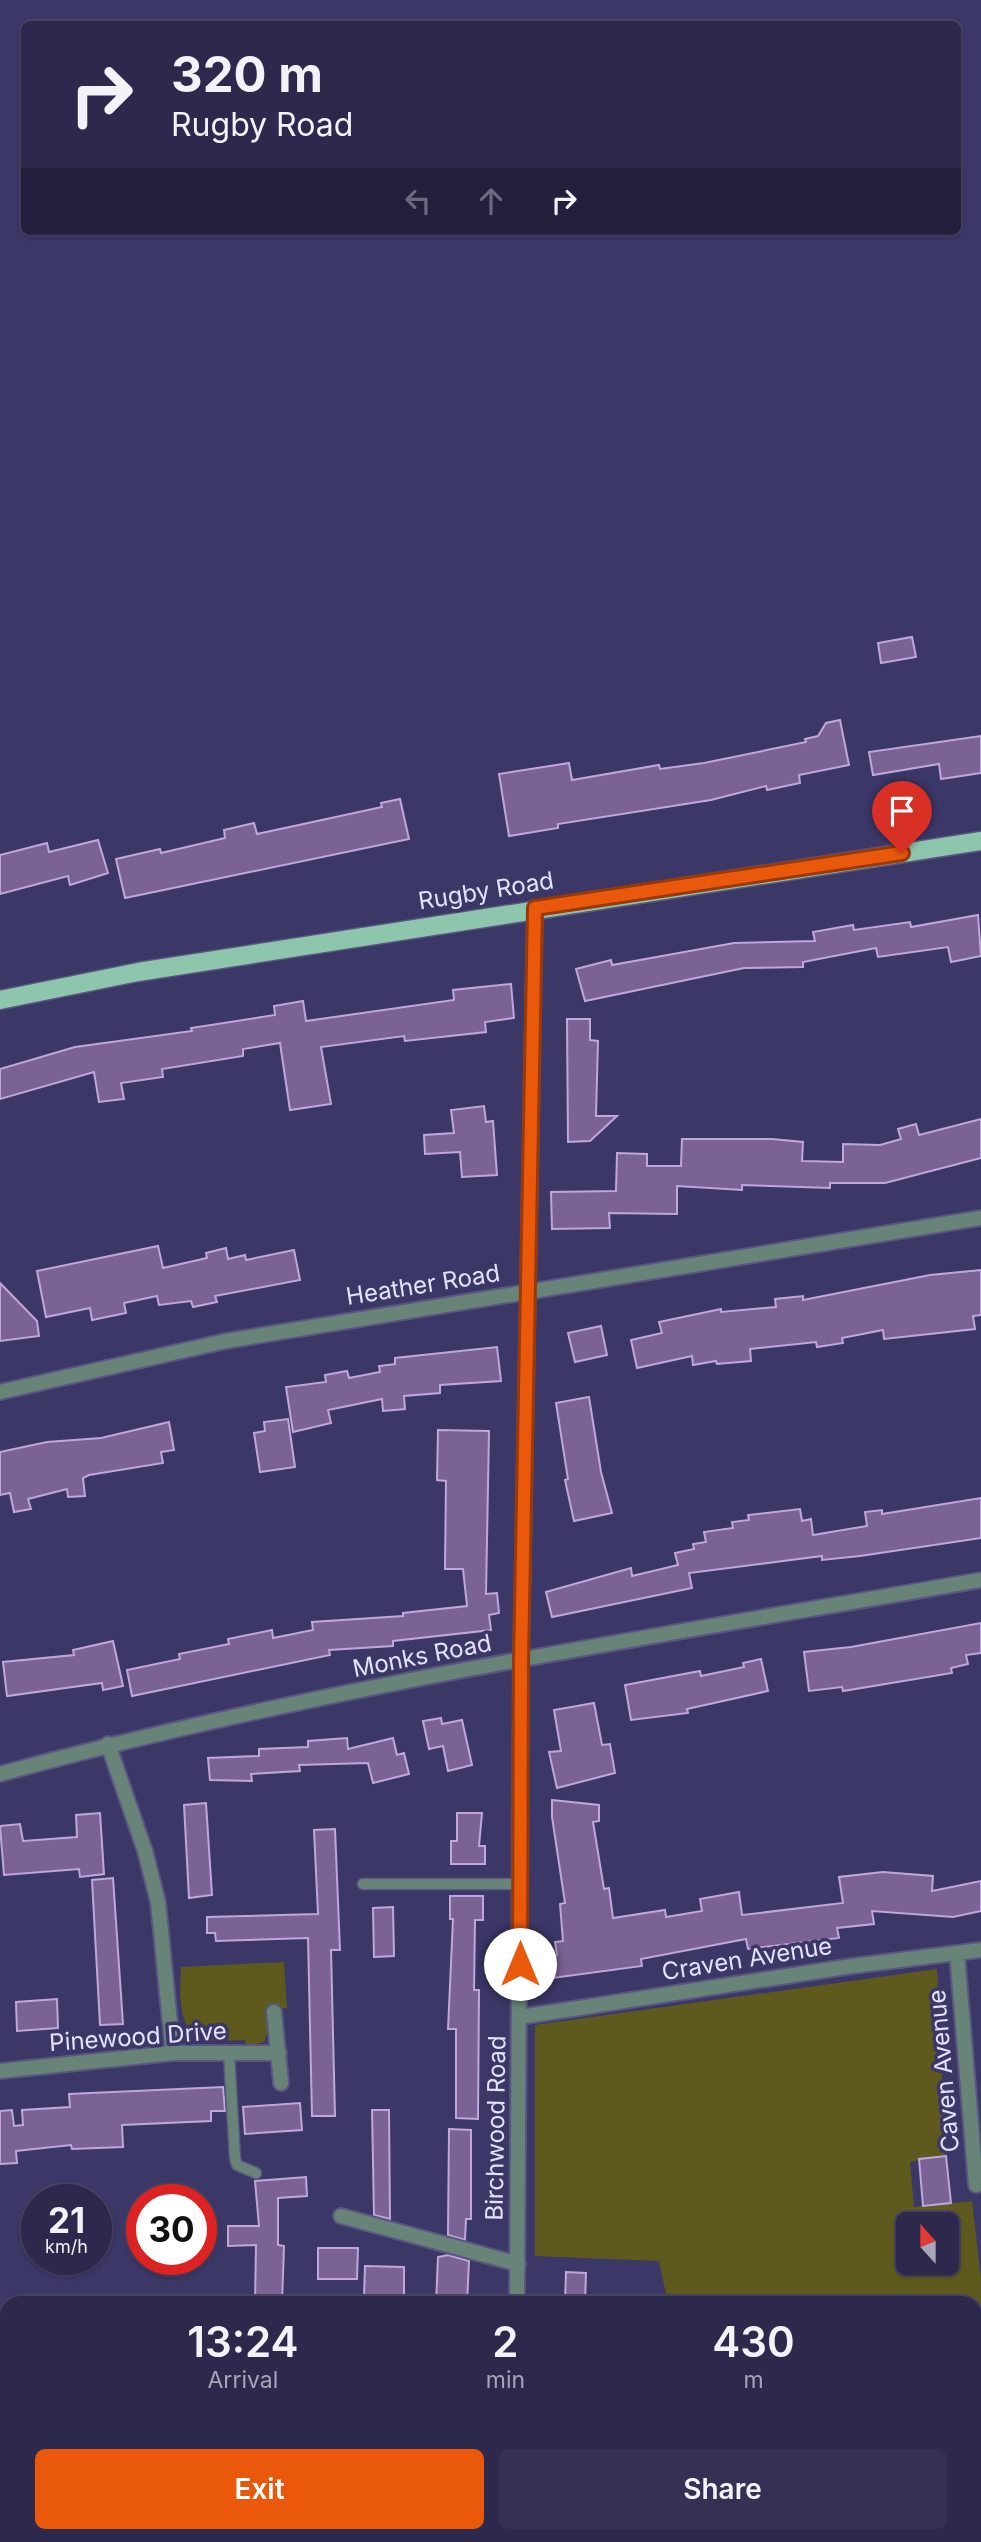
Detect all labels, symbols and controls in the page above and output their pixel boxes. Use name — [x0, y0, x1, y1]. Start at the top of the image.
text: 320 m — [171, 45, 323, 104]
icon: right — [56, 49, 147, 140]
text: Rugby Road — [171, 105, 353, 144]
icon: left — [399, 182, 437, 220]
icon: ahead — [472, 182, 510, 220]
icon: right — [545, 182, 583, 220]
pin — [872, 781, 932, 853]
icon: arrive — [883, 792, 921, 830]
street label: Rugby Road — [416, 865, 556, 916]
street label: Heather Road — [344, 1258, 502, 1311]
street label: Monks Road — [350, 1628, 494, 1683]
position arrow — [483, 1927, 557, 2001]
street label: Craven Avenue — [660, 1931, 834, 1986]
street label: Caven Avenue — [922, 1989, 965, 2153]
street label: Pinewood Drive — [48, 2016, 228, 2057]
street label: Birchwood Road — [479, 2035, 512, 2221]
speed limit sign: 30 — [126, 2184, 217, 2275]
text: 21 — [48, 2199, 85, 2241]
north arrow — [896, 2212, 959, 2275]
map controls — [896, 2212, 959, 2275]
text: km/h — [45, 2236, 88, 2257]
text: 13:24 — [187, 2316, 299, 2367]
text: 2 — [492, 2316, 519, 2367]
text: 430 — [712, 2316, 795, 2367]
text: Arrival — [208, 2366, 278, 2394]
text: min — [486, 2366, 525, 2394]
text: m — [743, 2366, 764, 2394]
button: Exit — [35, 2449, 484, 2529]
button: Share — [498, 2449, 947, 2529]

